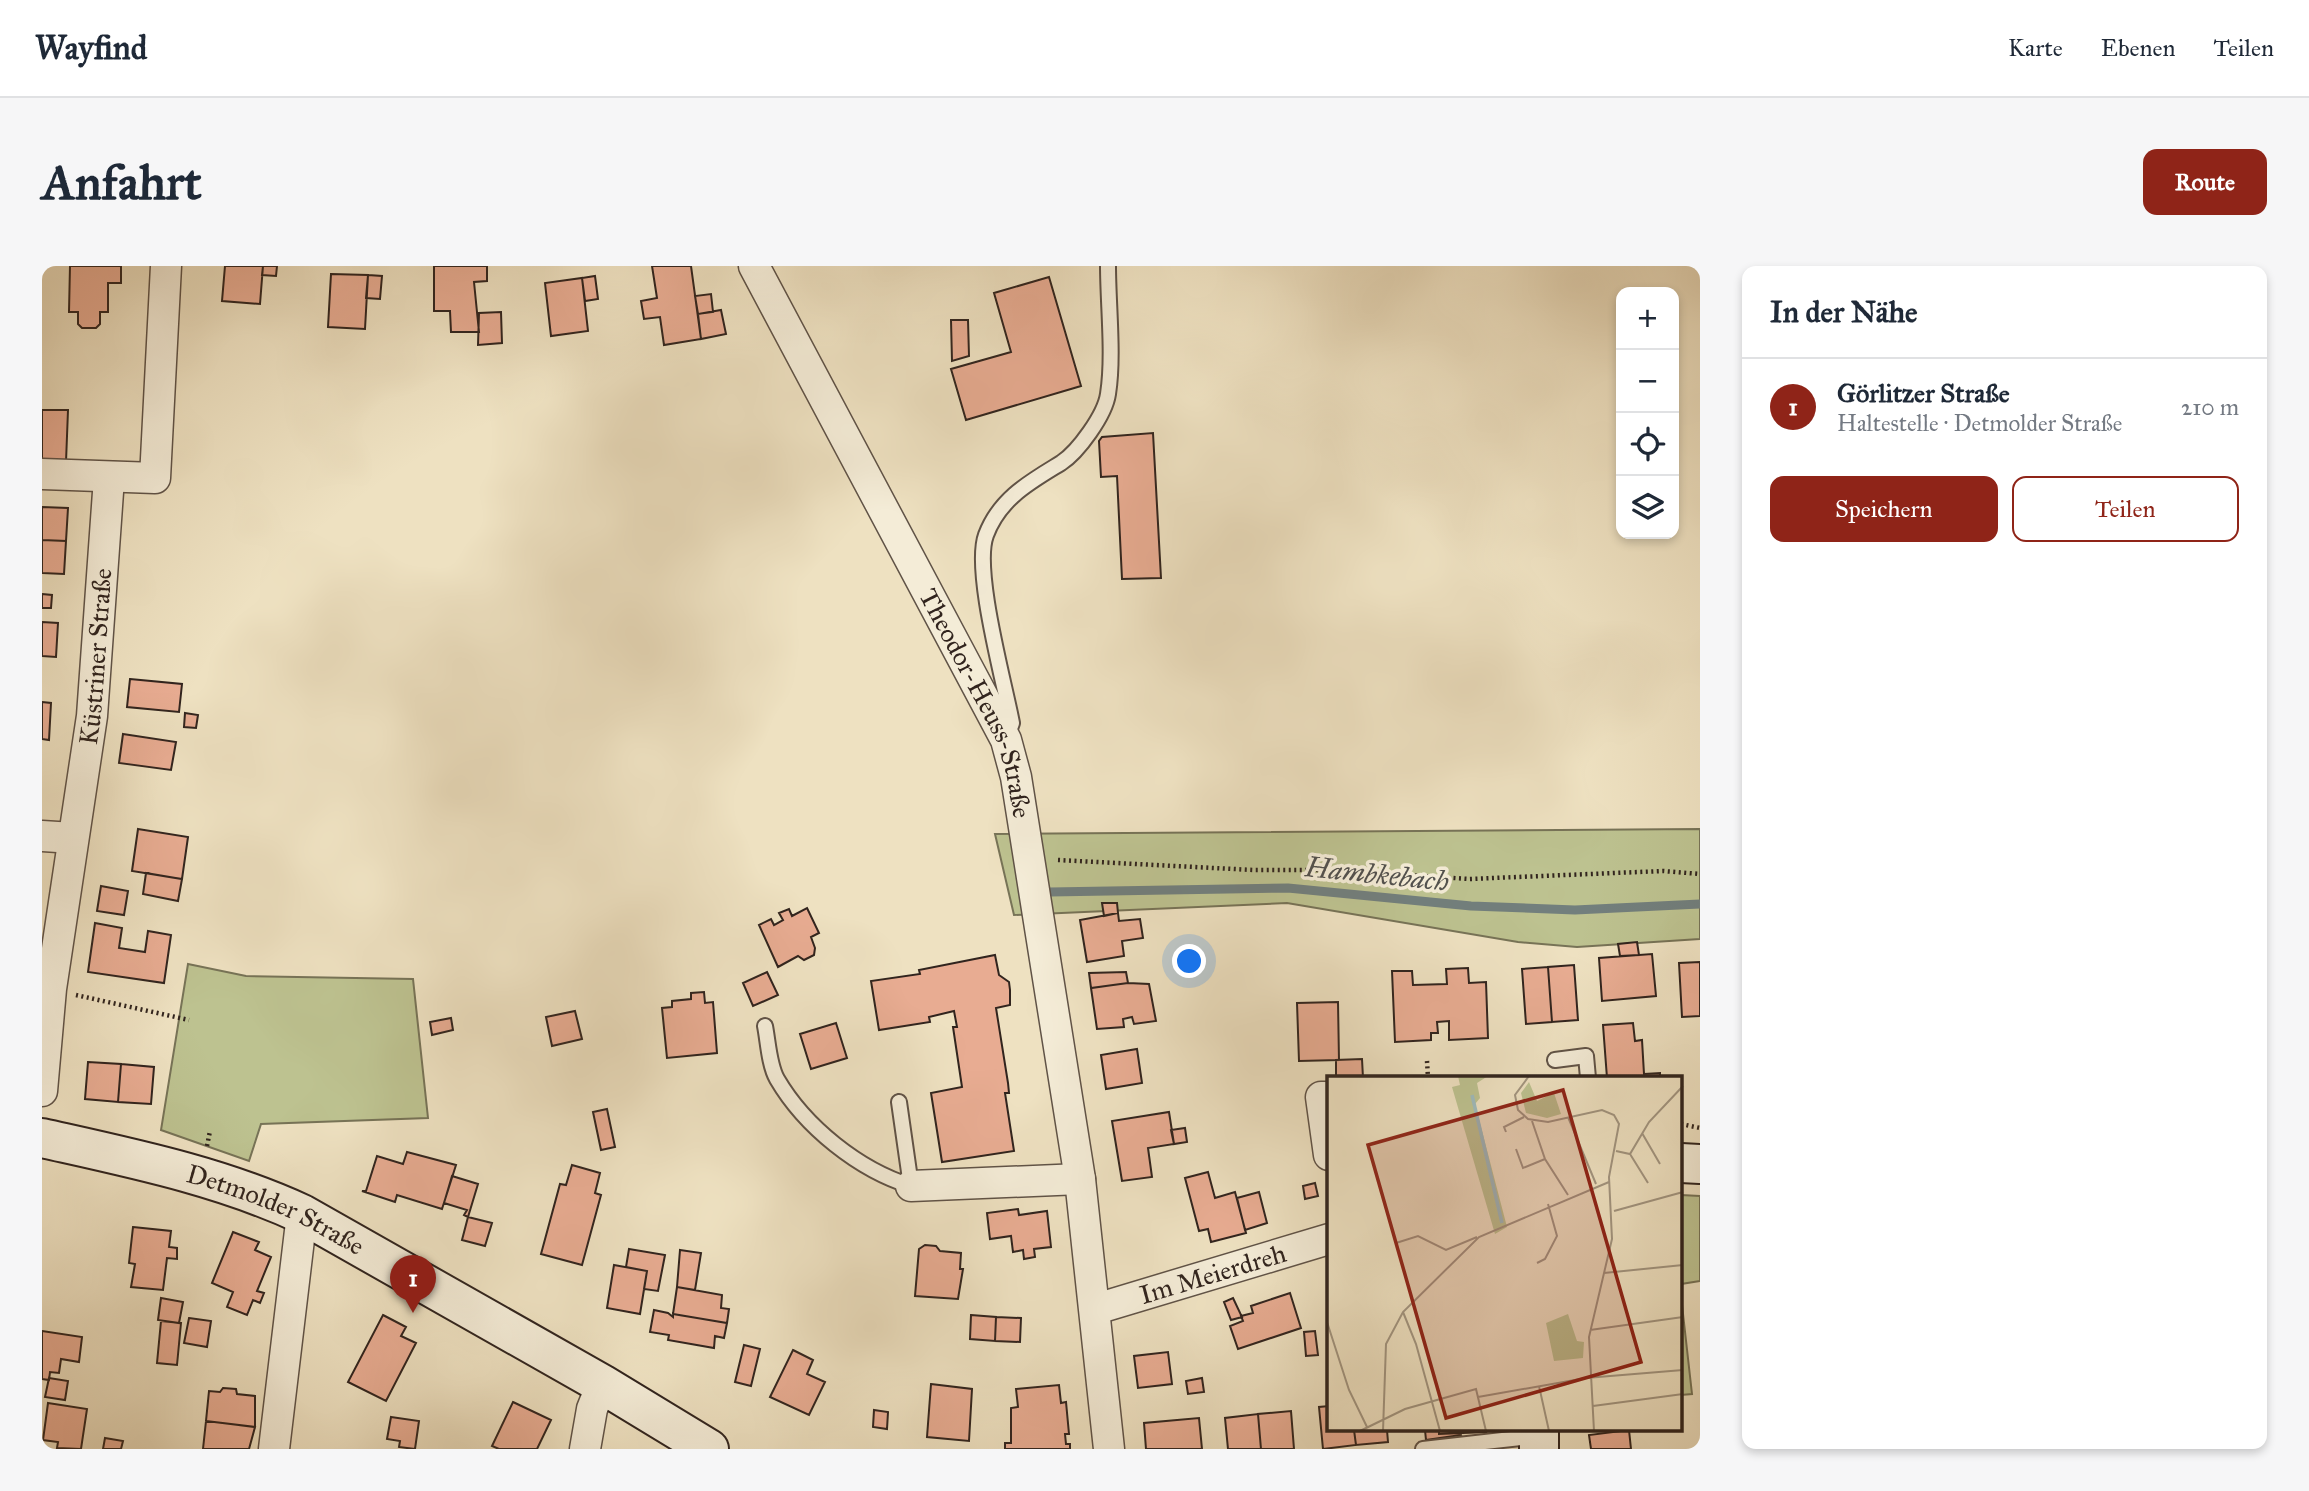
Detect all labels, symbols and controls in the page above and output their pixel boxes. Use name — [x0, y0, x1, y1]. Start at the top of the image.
text: Wayfind — [35, 28, 147, 68]
text: Karte — [2008, 33, 2063, 63]
text: Ebenen — [2101, 33, 2176, 63]
text: Teilen — [2214, 33, 2274, 63]
button: Route — [2143, 149, 2267, 215]
text: Anfahrt — [42, 153, 202, 212]
map controls — [1616, 287, 1679, 539]
button: + — [1616, 287, 1679, 350]
text: In der Nähe — [1770, 294, 1918, 330]
button: − — [1616, 350, 1679, 413]
text: Görlitzer Straße — [1837, 377, 2009, 409]
text: 1 — [1788, 393, 1798, 421]
text: 210 m — [2181, 393, 2239, 421]
text: Haltestelle · Detmolder Straße — [1837, 409, 2122, 437]
button: locate — [1616, 413, 1679, 476]
button: layers — [1616, 476, 1679, 539]
button: Speichern — [1770, 476, 1998, 542]
button: Teilen — [2012, 476, 2239, 542]
street label: Küstriner Straße — [72, 567, 119, 747]
street label: Theodor-Heuss-Straße — [912, 583, 1038, 820]
water label: Hambkebach — [1302, 849, 1451, 899]
your location — [1172, 944, 1206, 978]
inset map — [1327, 1076, 1682, 1432]
street label: Detmolder Straße — [183, 1157, 370, 1262]
street label: Im Meierdreh — [1136, 1237, 1290, 1311]
pin: 1 — [390, 1255, 436, 1313]

